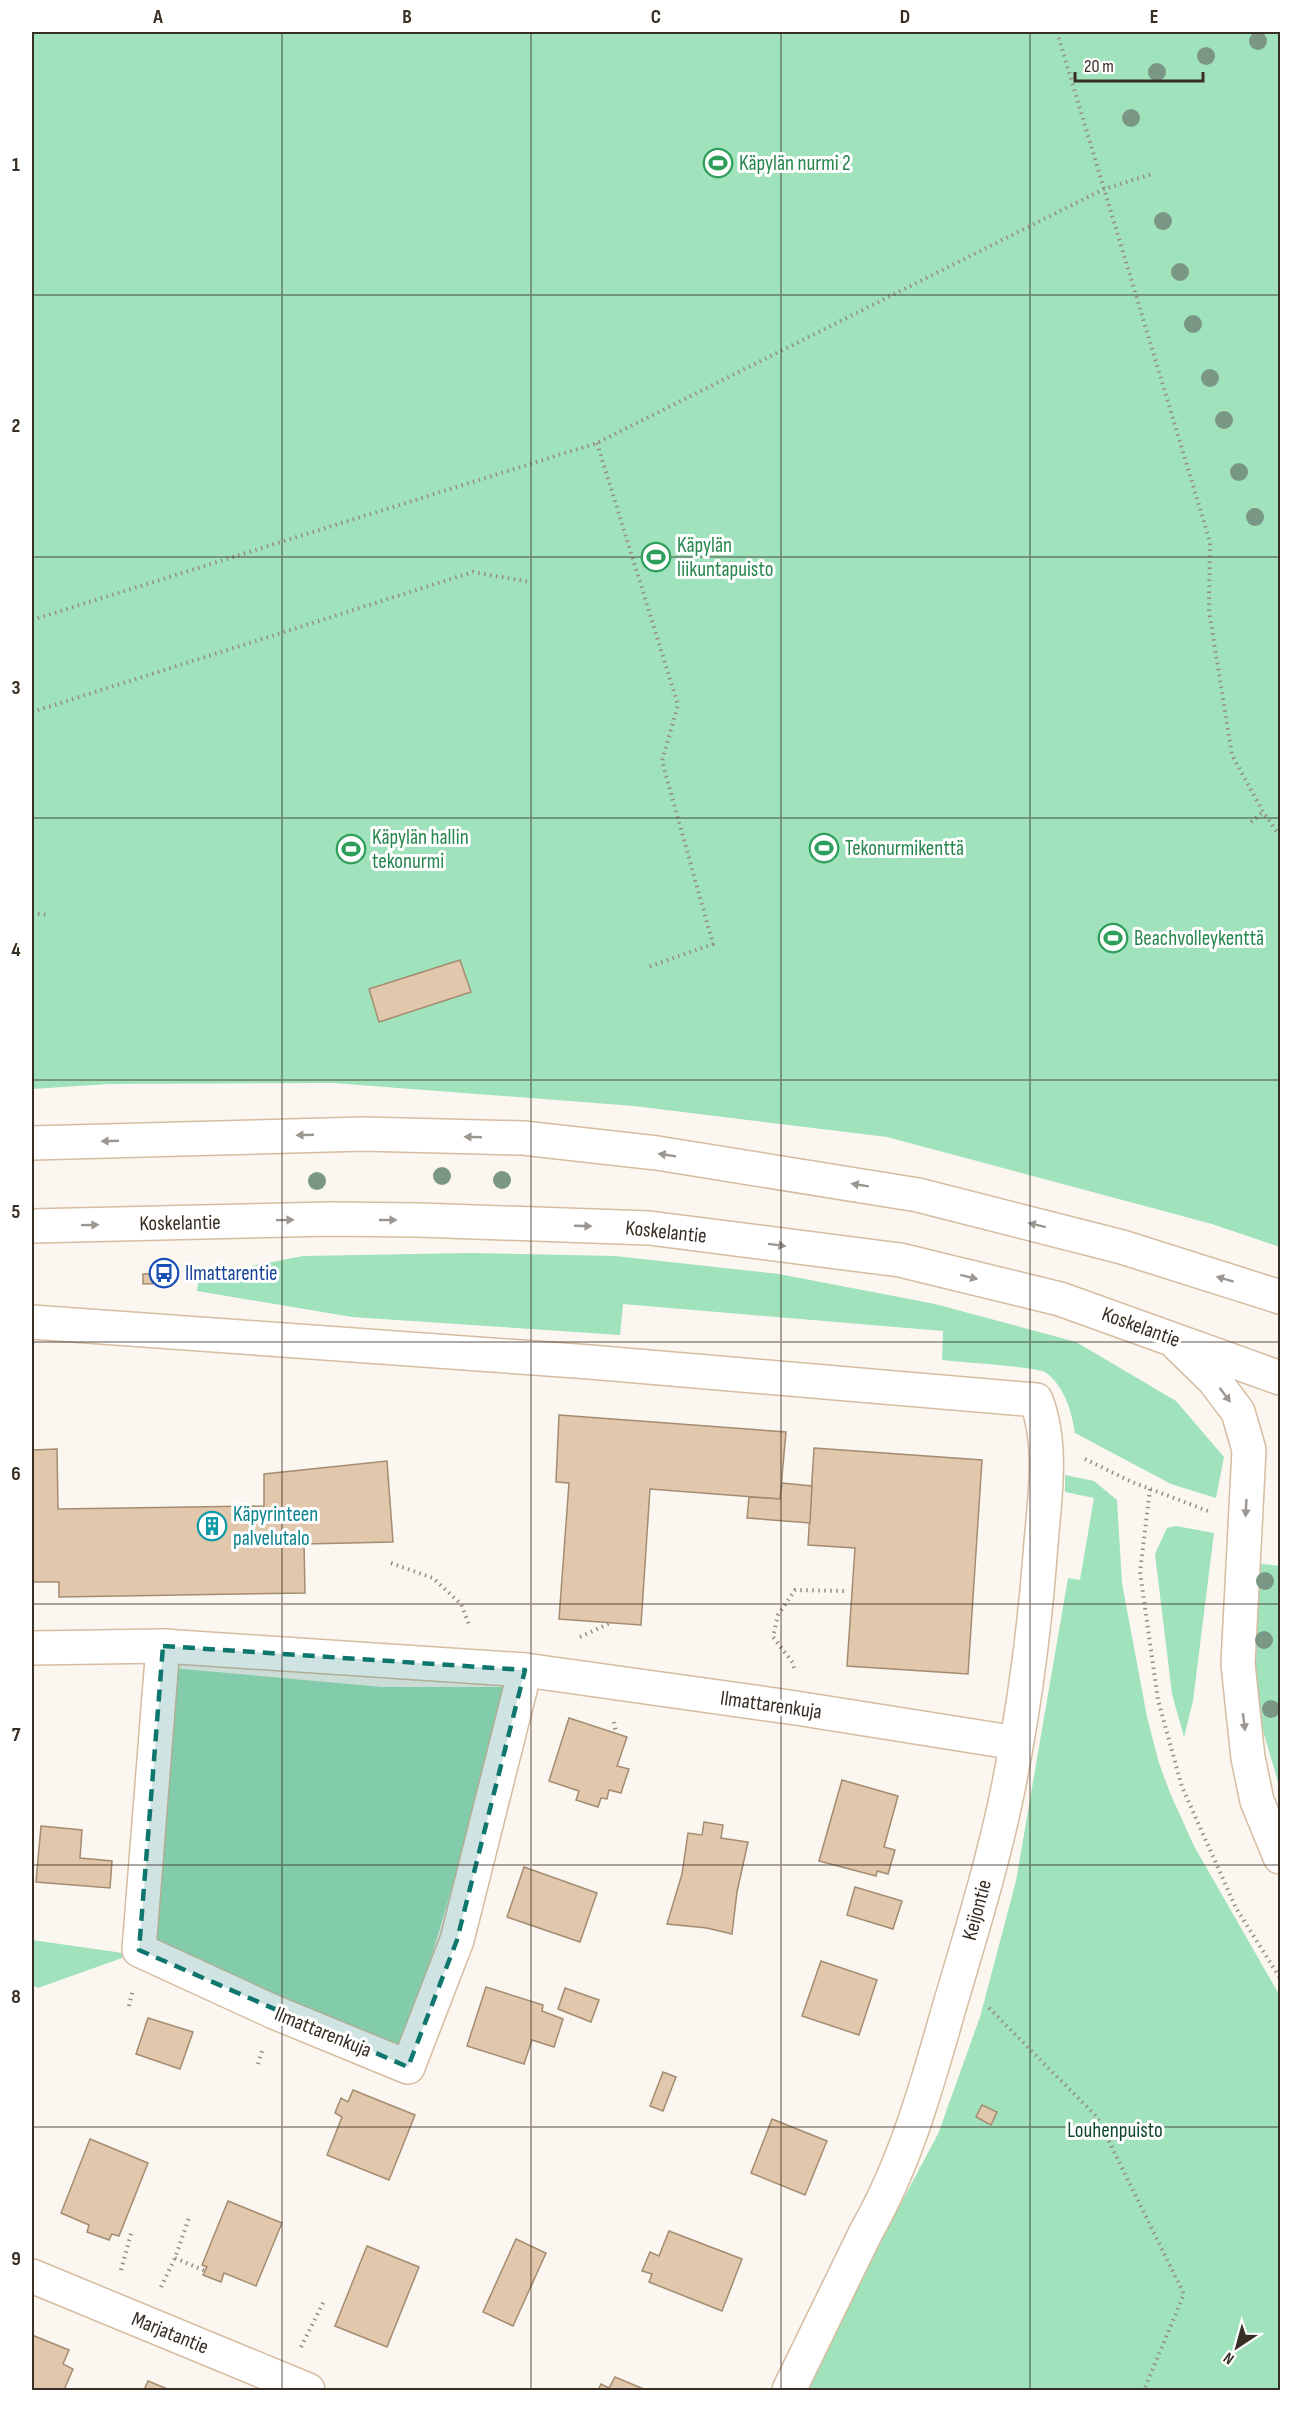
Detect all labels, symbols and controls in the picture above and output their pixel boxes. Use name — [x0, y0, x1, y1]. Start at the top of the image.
text: A — [152, 5, 163, 29]
text: B — [402, 5, 412, 29]
text: C — [651, 5, 661, 29]
text: D — [900, 5, 910, 29]
text: E — [1150, 5, 1158, 29]
scale bar — [1075, 45, 1202, 83]
text: 20 m — [1084, 56, 1114, 77]
sports icon: Käpylän nurmi 2 — [702, 147, 734, 179]
place label: Käpylän nurmi 2 — [739, 151, 851, 176]
text: 1 — [12, 153, 20, 177]
text: 2 — [12, 414, 20, 438]
place label: Käpylän liikuntapuisto — [677, 533, 773, 582]
sports icon: Käpylän liikuntapuisto — [640, 541, 672, 573]
text: 3 — [12, 676, 21, 700]
place label: Käpylän hallin tekonurmi — [372, 825, 469, 874]
sports icon: Tekonurmikenttä — [808, 832, 840, 864]
sports icon: Käpylän hallin tekonurmi — [335, 833, 367, 865]
place label: Tekonurmikenttä — [845, 836, 964, 861]
sports icon: Beachvolleykenttä — [1097, 922, 1129, 954]
place label: Beachvolleykenttä — [1134, 926, 1264, 951]
text: 4 — [11, 938, 21, 962]
one-way arrow — [295, 1131, 314, 1140]
one-way arrow — [464, 1132, 483, 1141]
one-way arrow — [100, 1136, 119, 1145]
one-way arrow — [658, 1150, 677, 1159]
one-way arrow — [850, 1181, 869, 1190]
text: 5 — [12, 1200, 21, 1224]
street label: Koskelantie — [139, 1210, 221, 1236]
one-way arrow — [379, 1215, 398, 1225]
street label: Koskelantie — [624, 1215, 708, 1249]
one-way arrow — [275, 1216, 294, 1225]
one-way arrow — [80, 1220, 99, 1230]
one-way arrow — [1028, 1220, 1047, 1230]
one-way arrow — [574, 1221, 593, 1230]
one-way arrow — [767, 1240, 786, 1249]
bus stop icon: Ilmattarentie — [148, 1257, 180, 1289]
place label: Ilmattarentie — [185, 1261, 278, 1286]
one-way arrow — [960, 1272, 978, 1282]
one-way arrow — [1216, 1274, 1234, 1284]
street label: Koskelantie — [1098, 1301, 1184, 1353]
one-way arrow — [1219, 1387, 1231, 1403]
text: 6 — [11, 1462, 21, 1486]
one-way arrow — [1241, 1499, 1251, 1518]
place label: Käpyrinteen palvelutalo — [233, 1502, 318, 1551]
building icon: Käpyrinteen palvelutalo — [196, 1510, 228, 1542]
street label: Ilmattarenkuja — [719, 1686, 823, 1724]
one-way arrow — [1239, 1712, 1249, 1731]
text: 7 — [12, 1723, 21, 1747]
street label: Keijontie — [957, 1877, 997, 1943]
text: 8 — [11, 1985, 21, 2009]
street label: Ilmattarenkuja — [271, 2001, 375, 2063]
park label: Louhenpuisto — [1067, 2118, 1163, 2143]
text: 9 — [11, 2247, 21, 2271]
street label: Marjatantie — [128, 2306, 212, 2360]
north arrow — [1207, 2317, 1267, 2377]
text: N — [1220, 2348, 1238, 2368]

